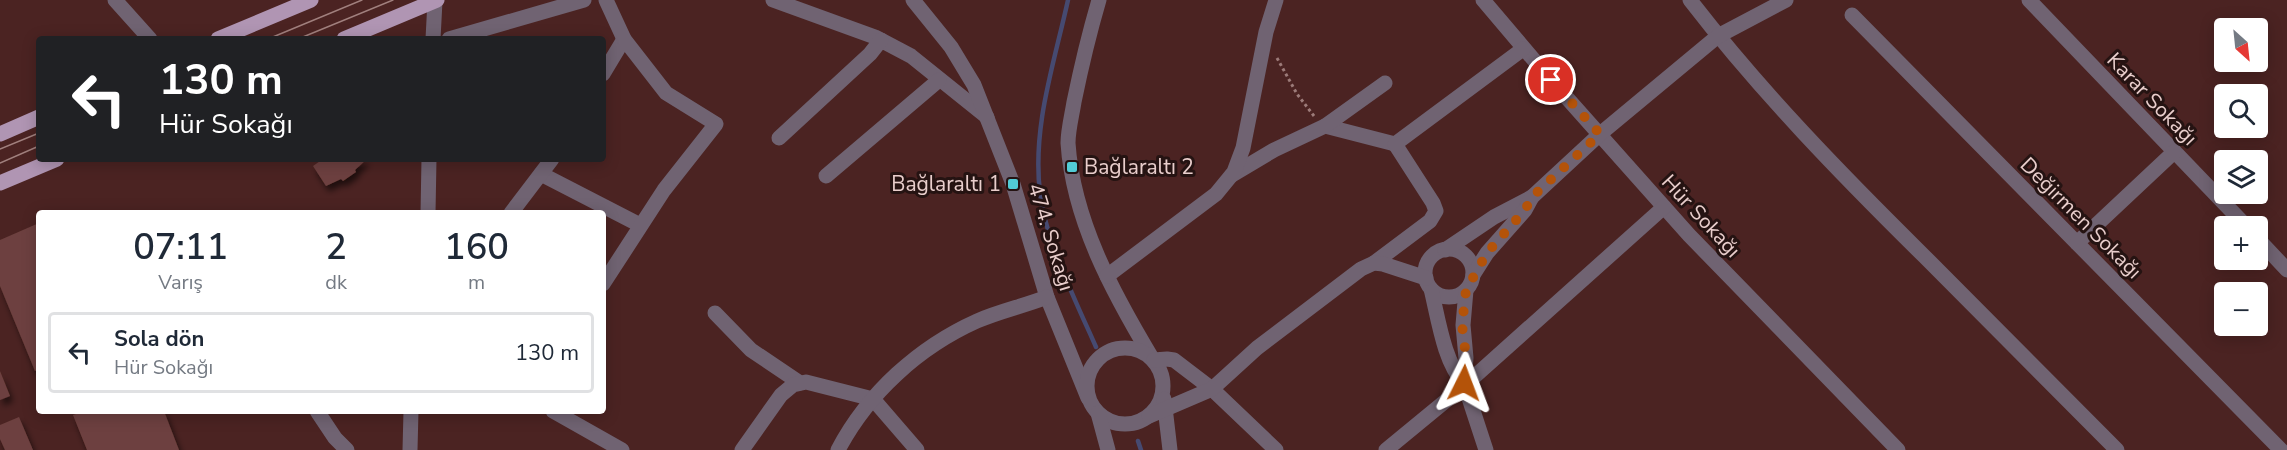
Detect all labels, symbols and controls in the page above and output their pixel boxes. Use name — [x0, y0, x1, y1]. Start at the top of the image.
north arrow — [2214, 18, 2268, 72]
map controls — [2214, 18, 2268, 336]
street label: Karar Sokağı — [2101, 46, 2203, 152]
text: 130 m — [159, 52, 283, 109]
pin — [1525, 54, 1576, 105]
icon: left — [60, 60, 138, 138]
icon: arrive — [1534, 63, 1567, 96]
button: search — [2214, 84, 2268, 138]
text: Hür Sokağı — [159, 106, 293, 143]
button: layers — [2214, 150, 2268, 204]
street label: Değirmen Sokağı — [2014, 151, 2148, 285]
place label: Bağlaraltı 2 — [1084, 153, 1194, 181]
marker: Bağlaraltı 2 — [1065, 160, 1079, 174]
street label: Hür Sokağı — [1655, 168, 1747, 264]
place label: Bağlaraltı 1 — [891, 170, 1001, 198]
marker: Bağlaraltı 1 — [1006, 177, 1020, 191]
street label: 474. Sokağı — [1021, 180, 1081, 294]
button: + — [2214, 216, 2268, 270]
text: 07:11 — [133, 223, 228, 272]
text: 2 — [325, 223, 347, 272]
text: 160 — [444, 223, 509, 272]
text: Varış — [158, 269, 203, 296]
text: dk — [325, 269, 347, 296]
text: m — [468, 269, 485, 296]
button: − — [2214, 282, 2268, 336]
text: Sola dön — [114, 324, 204, 354]
icon: left — [63, 336, 96, 369]
text: 130 m — [515, 338, 579, 368]
position arrow — [1432, 351, 1496, 415]
text: Hür Sokağı — [114, 354, 213, 381]

